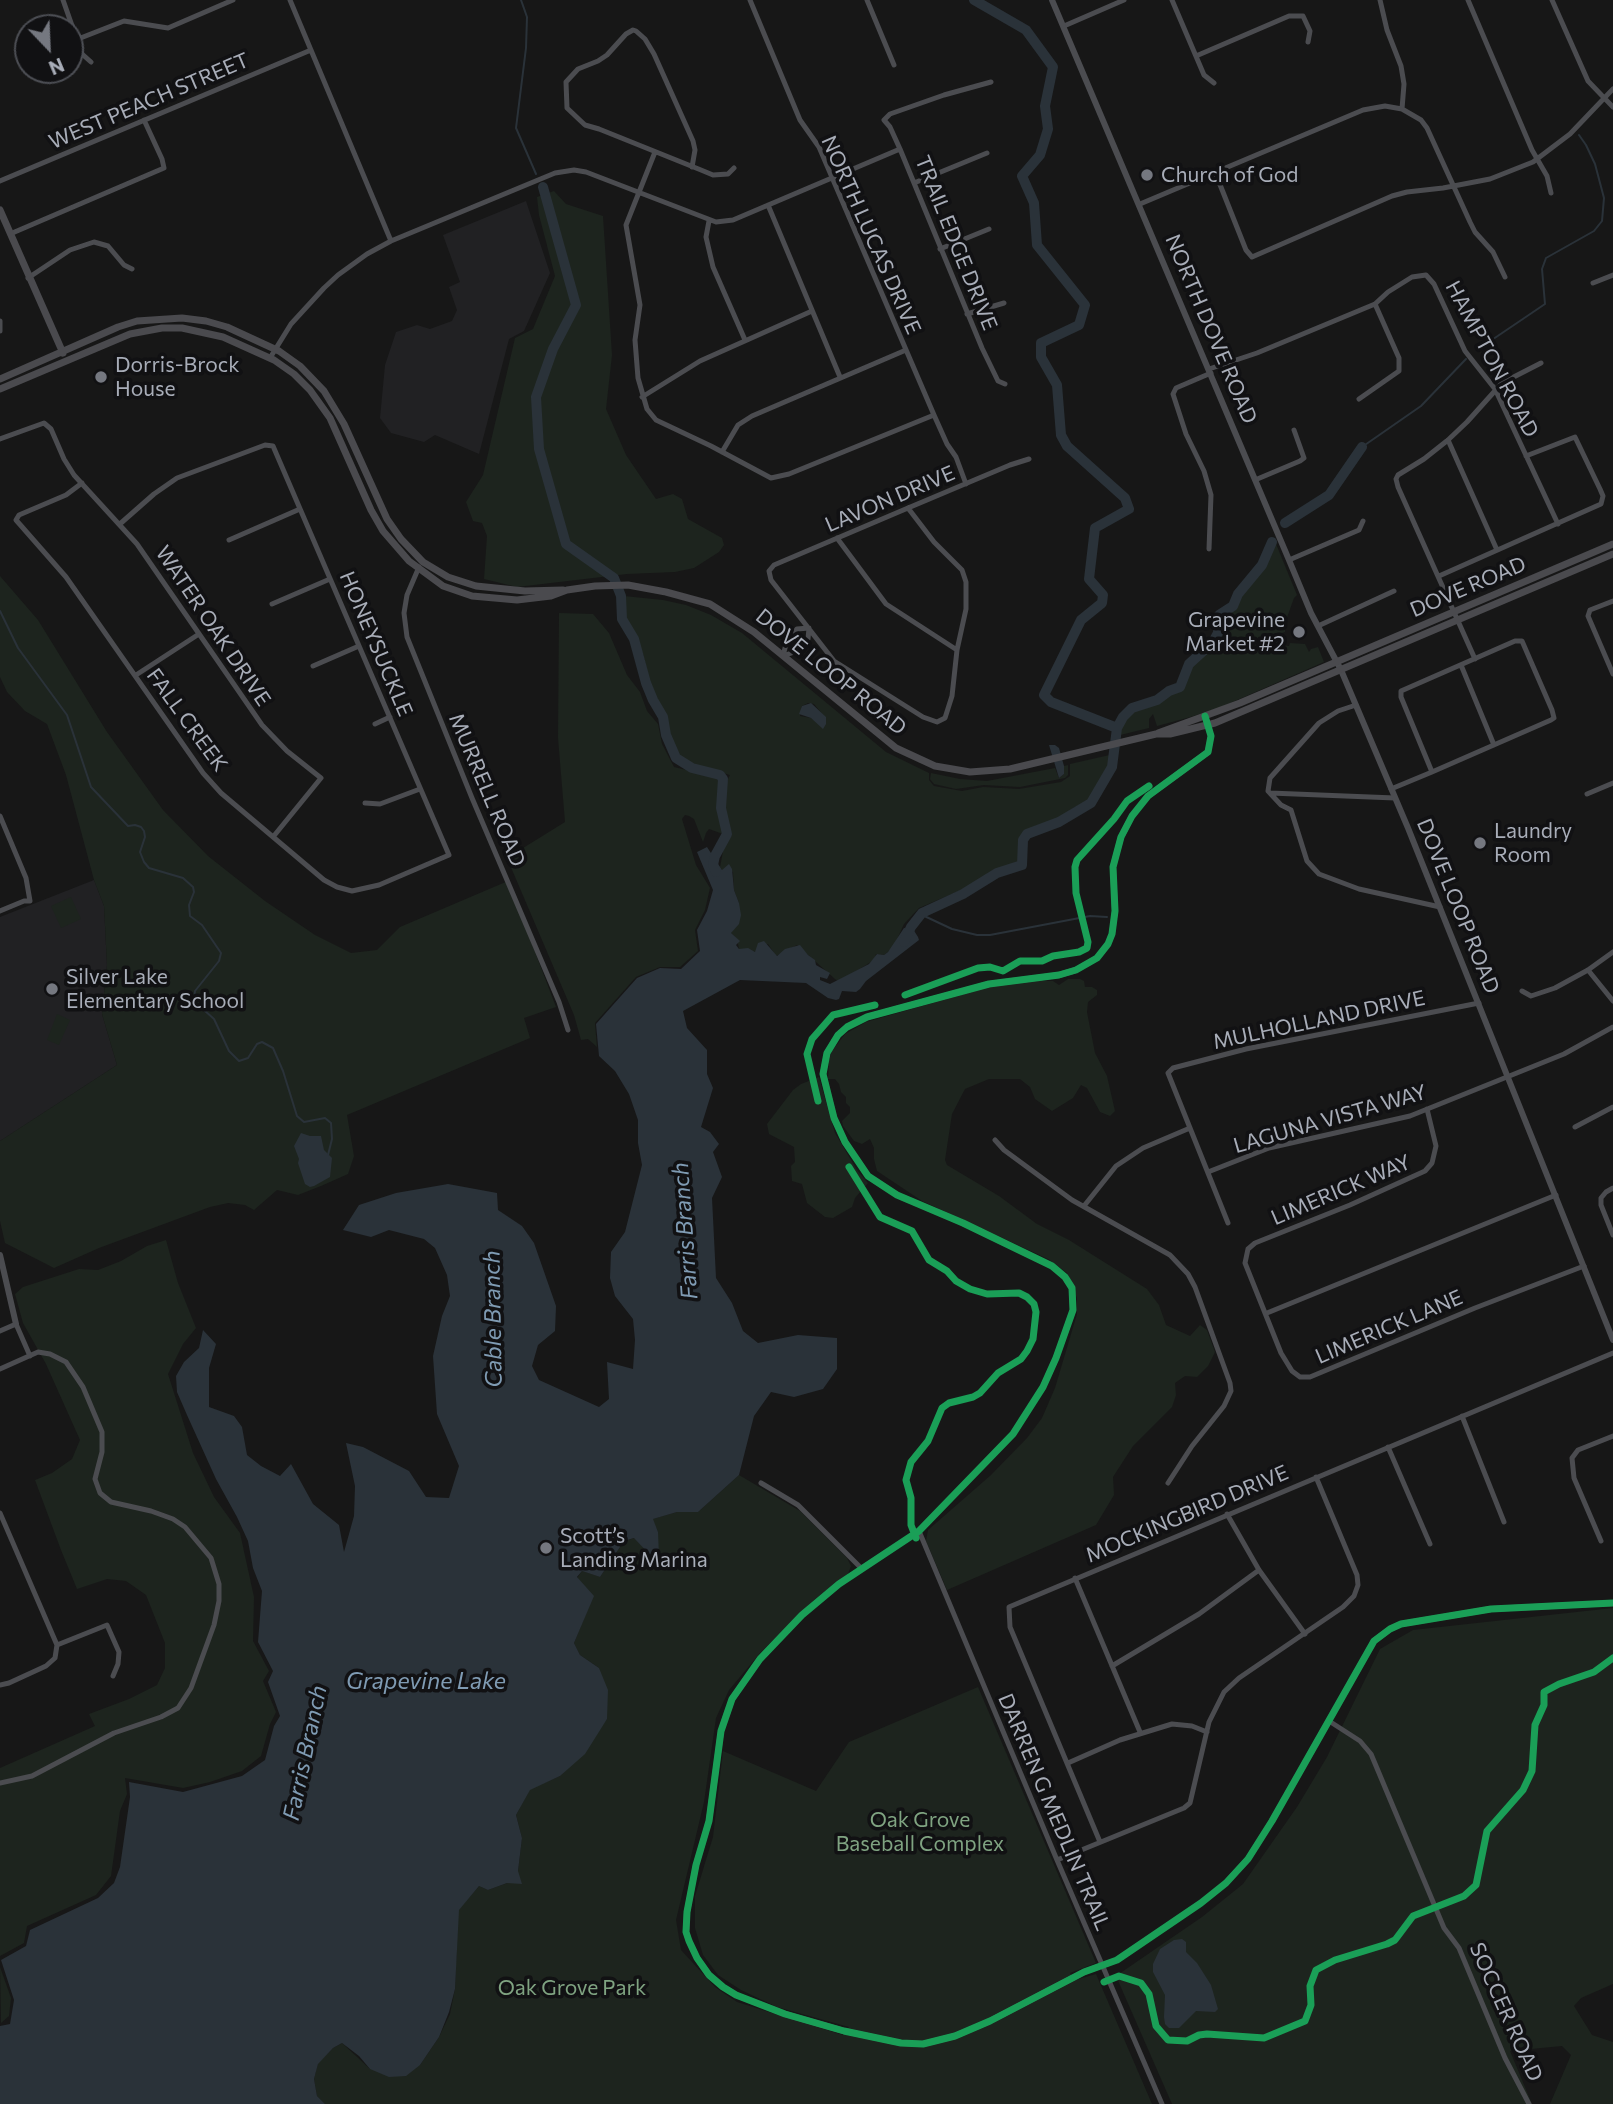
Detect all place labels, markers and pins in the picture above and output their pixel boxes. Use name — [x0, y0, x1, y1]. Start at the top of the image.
place label: Church of God — [1161, 162, 1298, 188]
marker: Church of God — [1139, 167, 1155, 183]
place label: Dorris-Brock House — [115, 352, 240, 402]
marker: Dorris-Brock House — [93, 369, 109, 385]
place label: Grapevine Market #2 — [1185, 607, 1285, 657]
marker: Grapevine Market #2 — [1291, 624, 1307, 640]
place label: Laundry Room — [1494, 818, 1572, 868]
marker: Laundry Room — [1472, 835, 1488, 851]
place label: Silver Lake Elementary School — [66, 964, 244, 1014]
marker: Silver Lake Elementary School — [44, 981, 60, 997]
place label: Scott’s Landing Marina — [560, 1523, 708, 1573]
marker: Scott’s Landing Marina — [538, 1540, 554, 1556]

